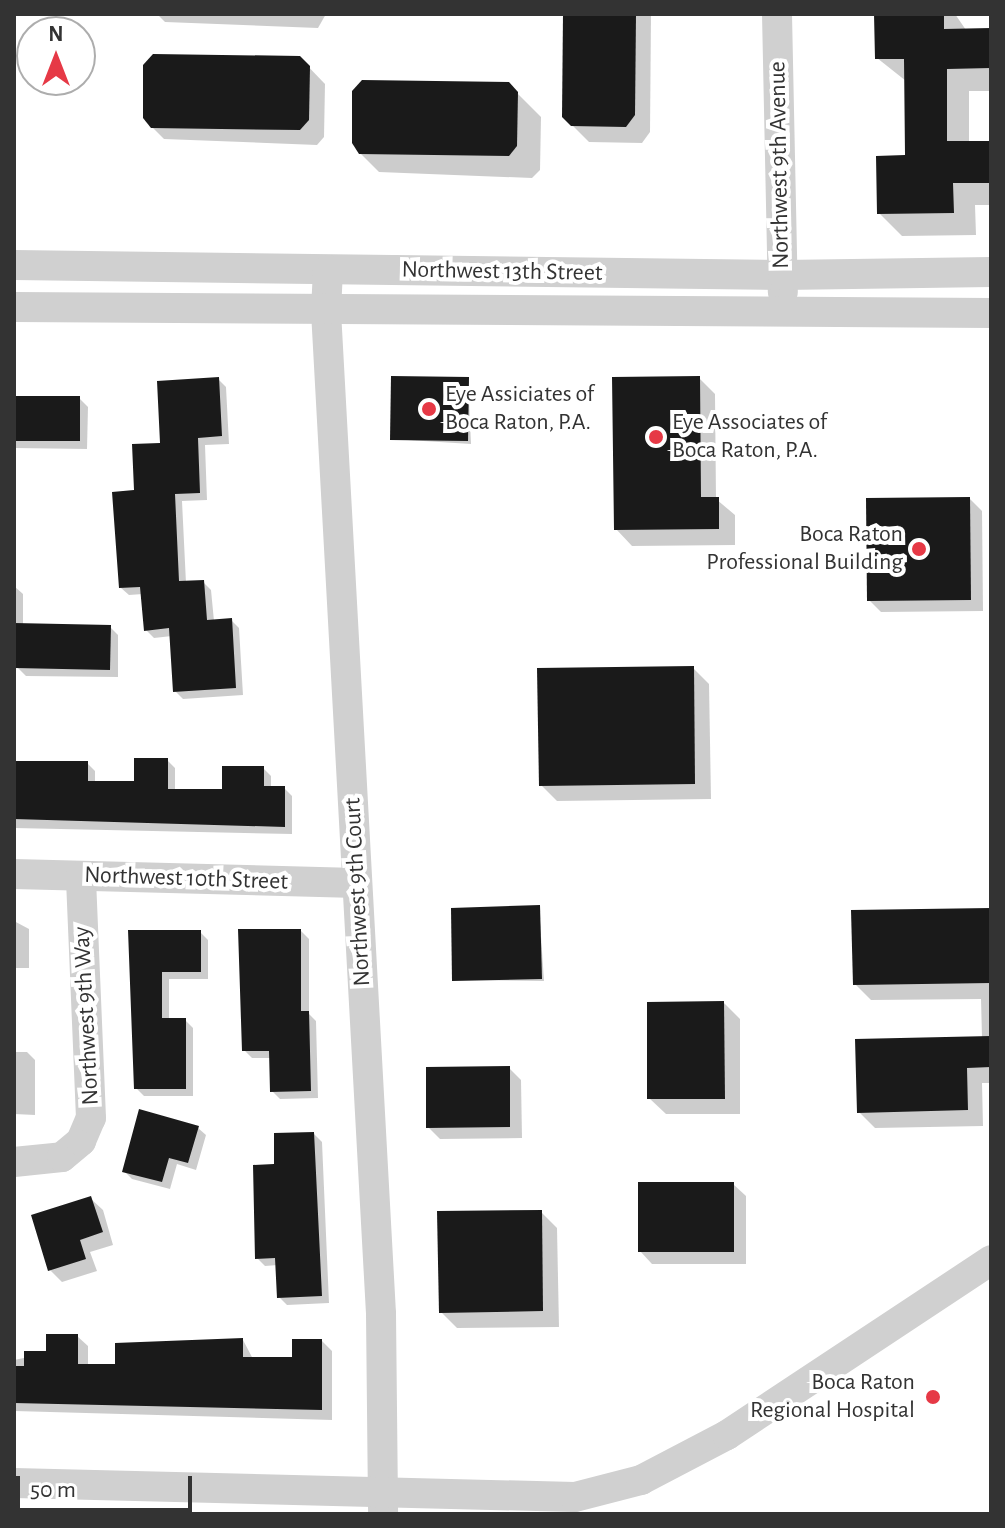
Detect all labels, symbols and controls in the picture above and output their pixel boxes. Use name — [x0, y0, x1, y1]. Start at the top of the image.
north arrow — [16, 16, 96, 96]
text: N — [48, 23, 64, 45]
street label: Northwest 9th Avenue — [764, 61, 796, 269]
street label: Northwest 13th Street — [401, 256, 603, 288]
place label: Eye Assiciates of Boca Raton, P.A. — [445, 381, 594, 437]
marker: Eye Assiciates of Boca Raton, P.A. — [420, 400, 438, 418]
place label: Eye Associates of Boca Raton, P.A. — [672, 409, 827, 465]
marker: Eye Associates of Boca Raton, P.A. — [647, 428, 665, 446]
place label: Boca Raton Professional Building — [706, 521, 903, 577]
marker: Boca Raton Professional Building — [910, 540, 928, 558]
street label: Northwest 9th Court — [339, 797, 377, 987]
street label: Northwest 10th Street — [84, 861, 288, 897]
street label: Northwest 9th Way — [68, 926, 106, 1106]
place label: Boca Raton Regional Hospital — [750, 1369, 915, 1425]
marker: Boca Raton Regional Hospital — [922, 1386, 944, 1408]
scale bar — [20, 1460, 196, 1510]
text: 50 m — [30, 1478, 76, 1502]

